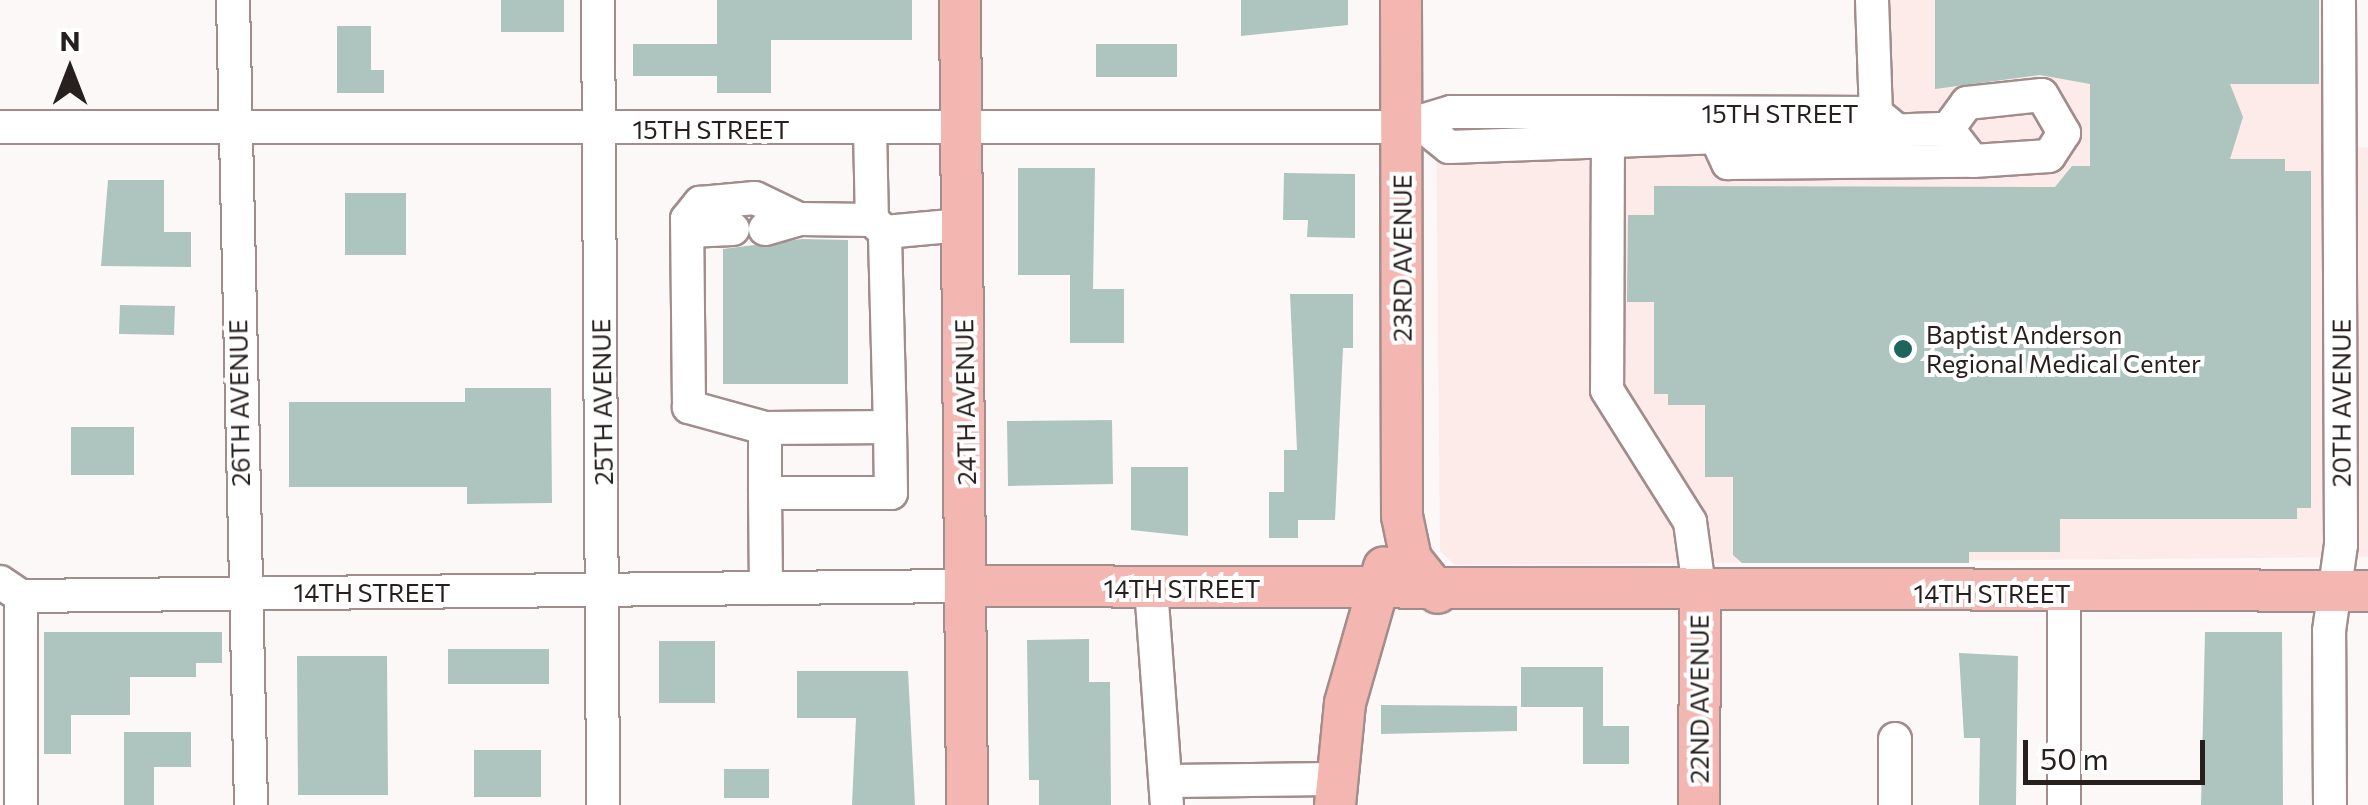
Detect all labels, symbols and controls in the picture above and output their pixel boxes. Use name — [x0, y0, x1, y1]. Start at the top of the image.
north arrow — [20, 20, 120, 120]
text: N — [60, 23, 81, 57]
street label: 15TH STREET — [1702, 98, 1858, 128]
street label: 15TH STREET — [633, 114, 789, 144]
street label: 23RD AVENUE — [1387, 174, 1417, 342]
street label: 25TH AVENUE — [586, 318, 618, 486]
street label: 26TH AVENUE — [223, 319, 255, 487]
street label: 24TH AVENUE — [949, 319, 981, 485]
street label: 20TH AVENUE — [2326, 319, 2356, 487]
place label: Baptist Anderson Regional Medical Center — [1926, 320, 2201, 379]
marker: Baptist Anderson Regional Medical Center — [1890, 336, 1916, 362]
street label: 14TH STREET — [1103, 573, 1261, 603]
street label: 14TH STREET — [293, 577, 451, 607]
street label: 14TH STREET — [1913, 578, 2071, 608]
street label: 22ND AVENUE — [1684, 614, 1714, 784]
scale bar — [2028, 720, 2210, 782]
text: 50 m — [2040, 739, 2109, 776]

